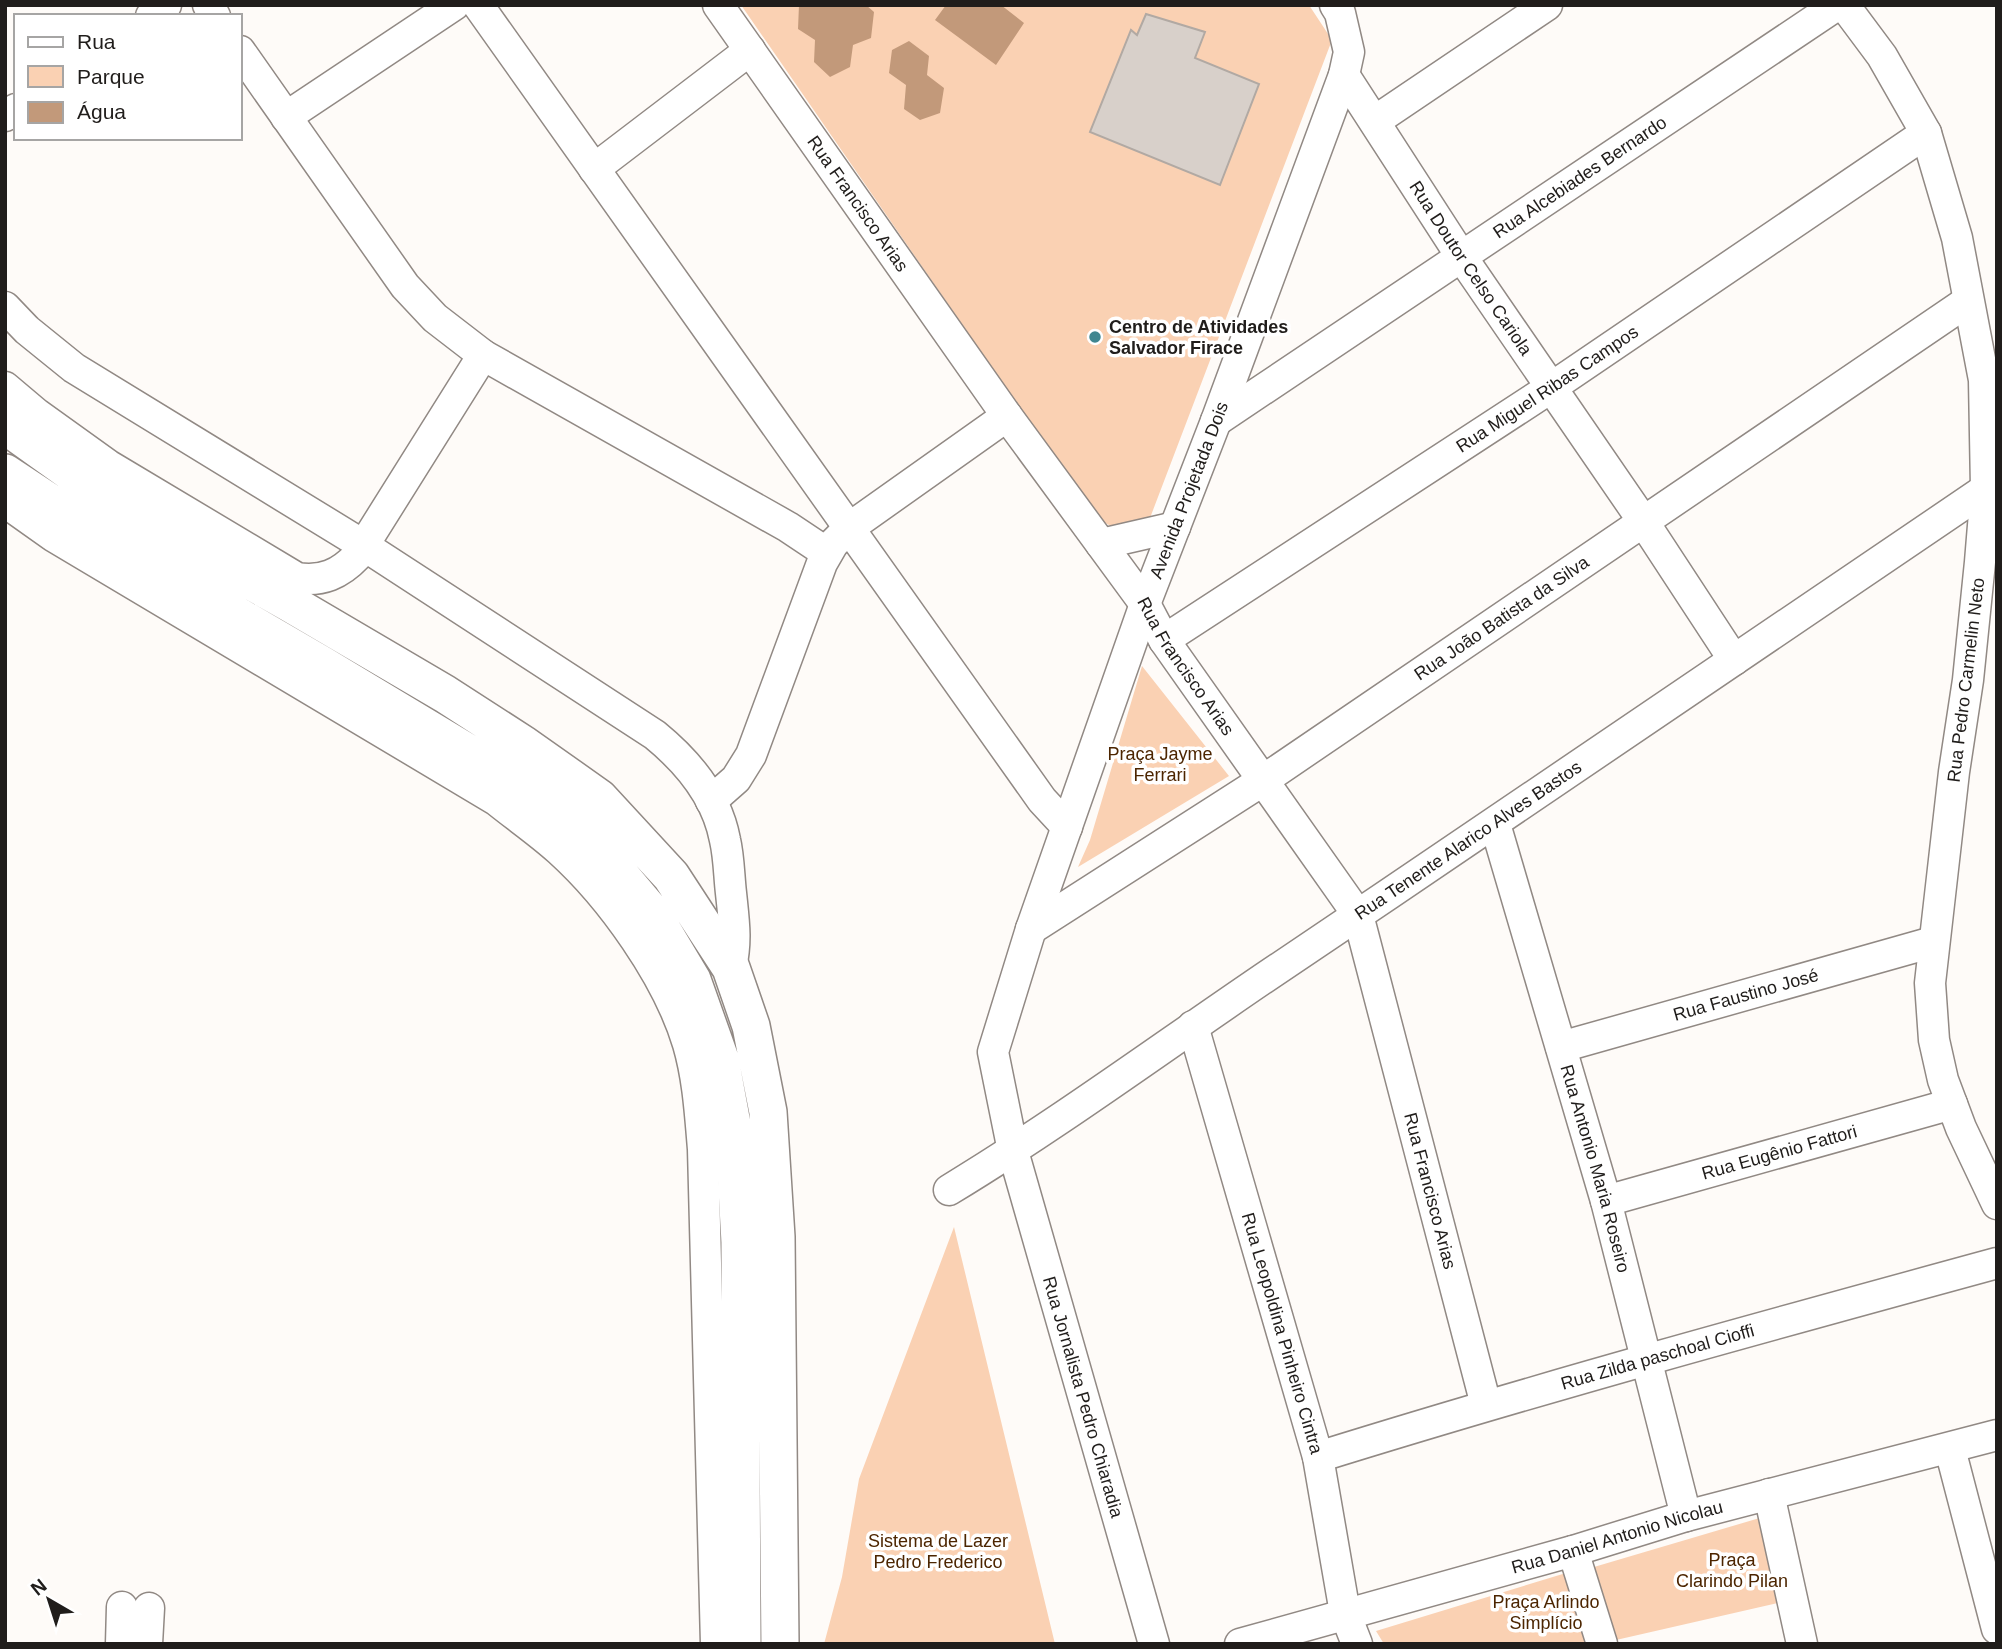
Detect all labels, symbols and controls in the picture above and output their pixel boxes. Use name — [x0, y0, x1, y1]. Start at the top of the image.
legend — [14, 14, 242, 140]
text: Rua — [77, 30, 116, 53]
text: Parque — [77, 65, 145, 88]
text: Água — [77, 100, 126, 123]
street label: Rua Alcebiades Bernardo — [1489, 112, 1670, 242]
street label: Rua Francisco Arias — [803, 132, 912, 275]
street label: Rua Doutor Celso Cariola — [1405, 177, 1537, 360]
place label: Centro de Atividades Salvador Firace — [1109, 317, 1288, 358]
street label: Rua Miguel Ribas Campos — [1452, 321, 1642, 457]
marker: Centro de Atividades Salvador Firace — [1087, 329, 1103, 345]
street label: Avenida Projetada Dois — [1146, 399, 1232, 581]
street label: Rua João Batista da Silva — [1411, 551, 1593, 684]
street label: Rua Pedro Carmelin Neto — [1944, 576, 1988, 784]
street label: Rua Francisco Arias — [1133, 594, 1238, 739]
park label: Praça Jayme Ferrari — [1107, 744, 1213, 785]
street label: Rua Tenente Alarico Alves Bastos — [1351, 757, 1585, 924]
street label: Rua Faustino José — [1671, 965, 1821, 1025]
street label: Rua Antonio Maria Roseiro — [1556, 1062, 1634, 1275]
street label: Rua Francisco Arias — [1400, 1110, 1460, 1271]
street label: Rua Eugênio Fattori — [1699, 1121, 1859, 1184]
street label: Rua Leopoldina Pinheiro Cintra — [1238, 1210, 1327, 1457]
street label: Rua Jornalista Pedro Chiaradia — [1039, 1274, 1127, 1521]
street label: Rua Zilda paschoal Cioffi — [1559, 1320, 1756, 1394]
street label: Rua Daniel Antonio Nicolau — [1509, 1497, 1725, 1578]
park label: Sistema de Lazer Pedro Frederico — [868, 1531, 1008, 1572]
park label: Praça Clarindo Pilan — [1676, 1550, 1788, 1591]
north arrow — [14, 1565, 84, 1635]
text: N — [27, 1575, 51, 1600]
park label: Praça Arlindo Simplício — [1492, 1592, 1600, 1633]

